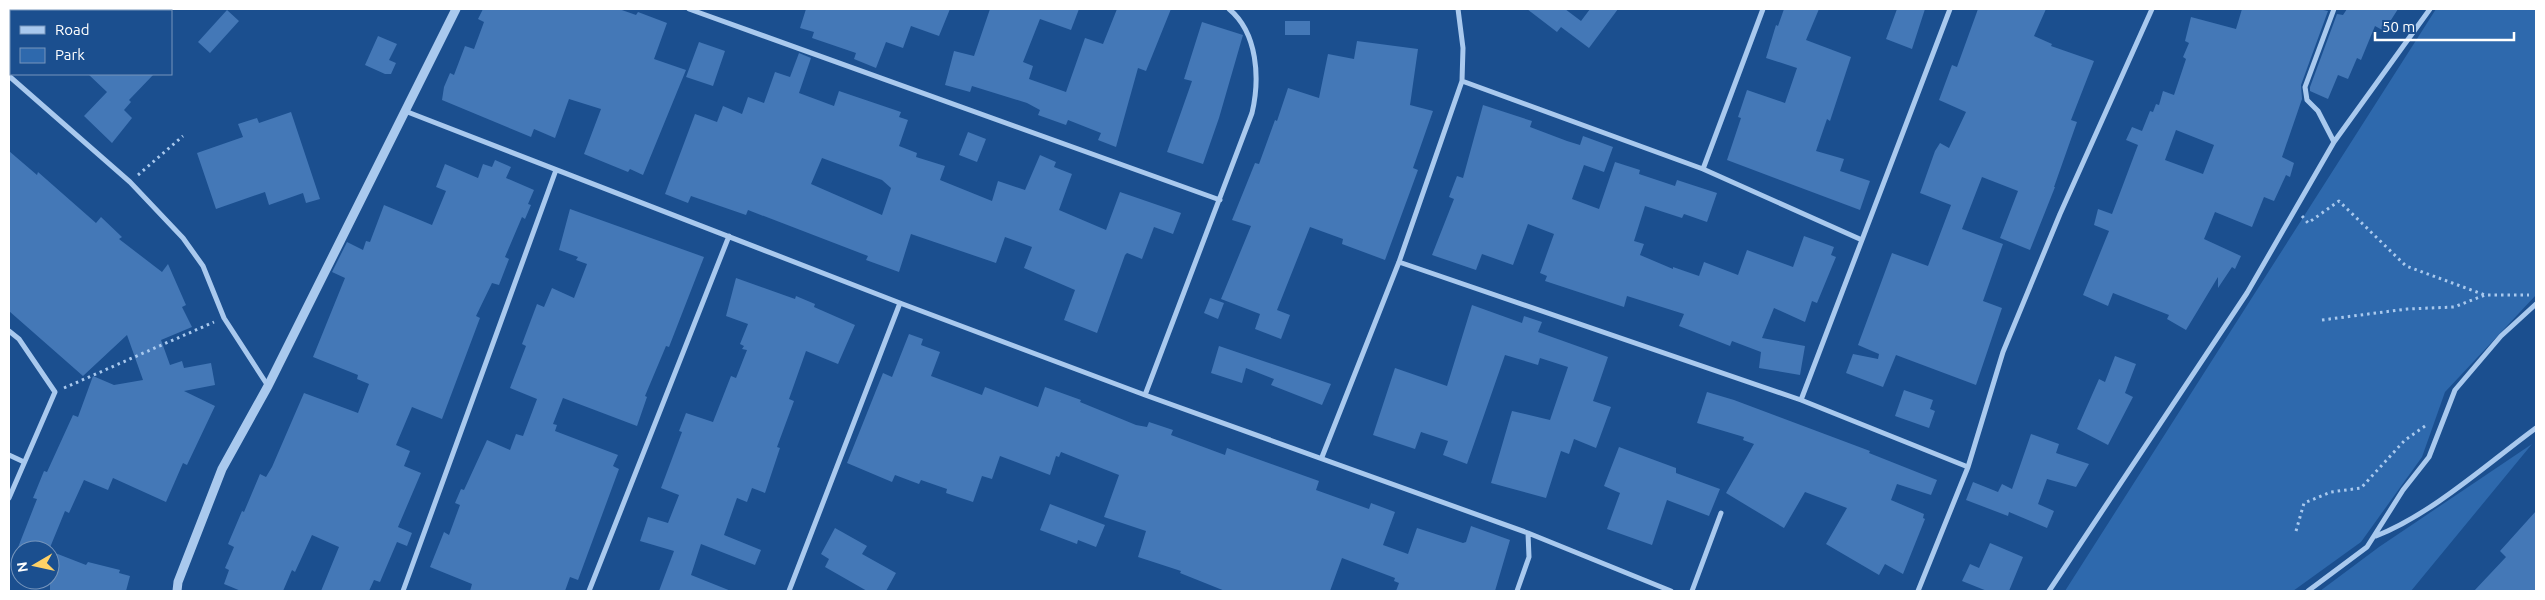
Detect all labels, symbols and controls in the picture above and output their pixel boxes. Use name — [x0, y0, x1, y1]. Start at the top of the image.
legend — [10, 10, 172, 75]
scale bar — [2375, 10, 2514, 42]
text: 50 m — [2382, 18, 2415, 35]
text: Road — [55, 21, 90, 38]
text: Park — [55, 46, 85, 63]
north arrow — [10, 540, 60, 590]
text: N — [13, 561, 31, 573]

